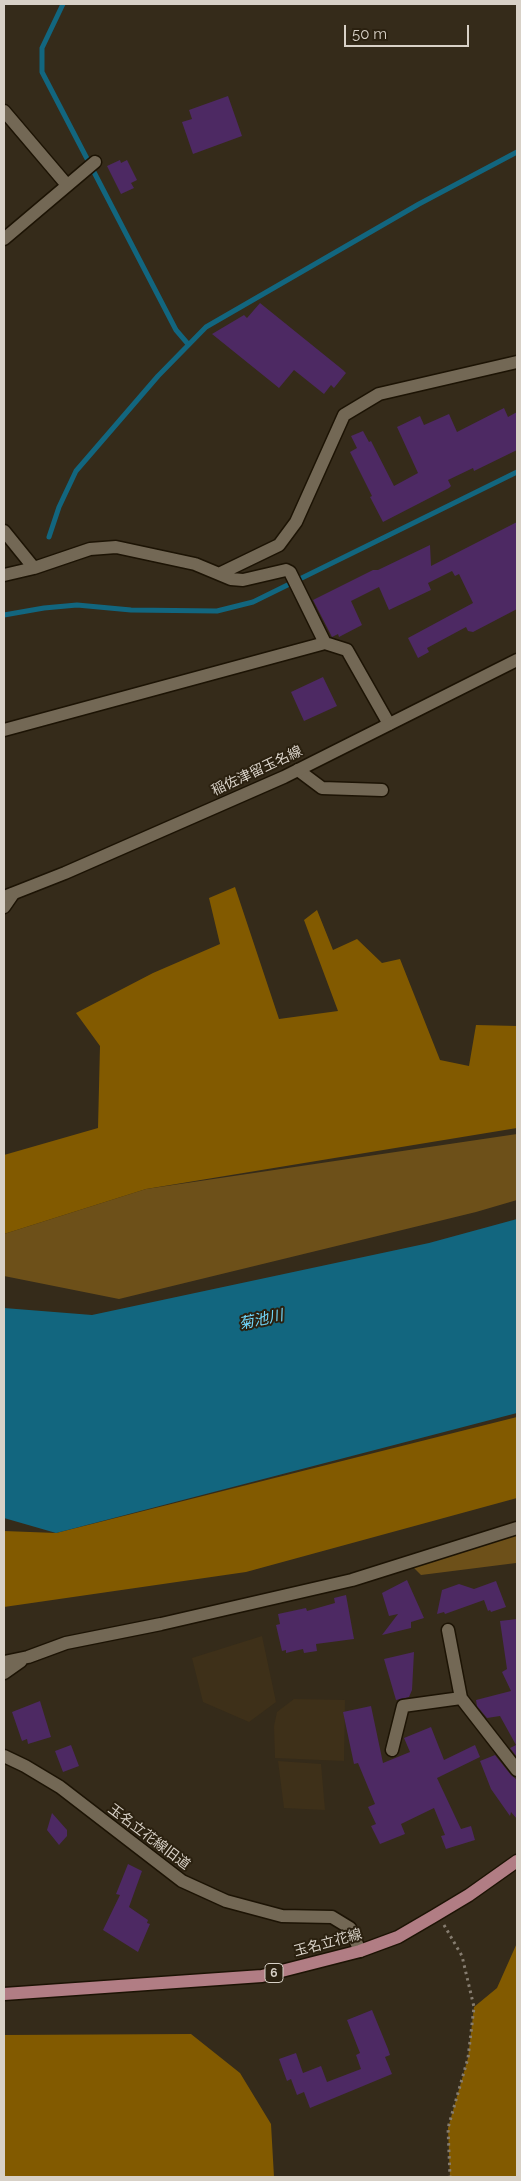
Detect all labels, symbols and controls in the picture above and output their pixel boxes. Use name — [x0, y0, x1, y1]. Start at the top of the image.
scale bar — [346, 15, 471, 47]
text: 50 m — [352, 25, 387, 43]
street label: 稲佐津留玉名線 — [209, 743, 305, 799]
water label: 菊池川 — [237, 1307, 285, 1333]
street label: 玉名立花線旧道 — [105, 1801, 193, 1873]
street label: 玉名立花線 — [292, 1926, 364, 1960]
road number: 6 — [265, 1964, 283, 1982]

